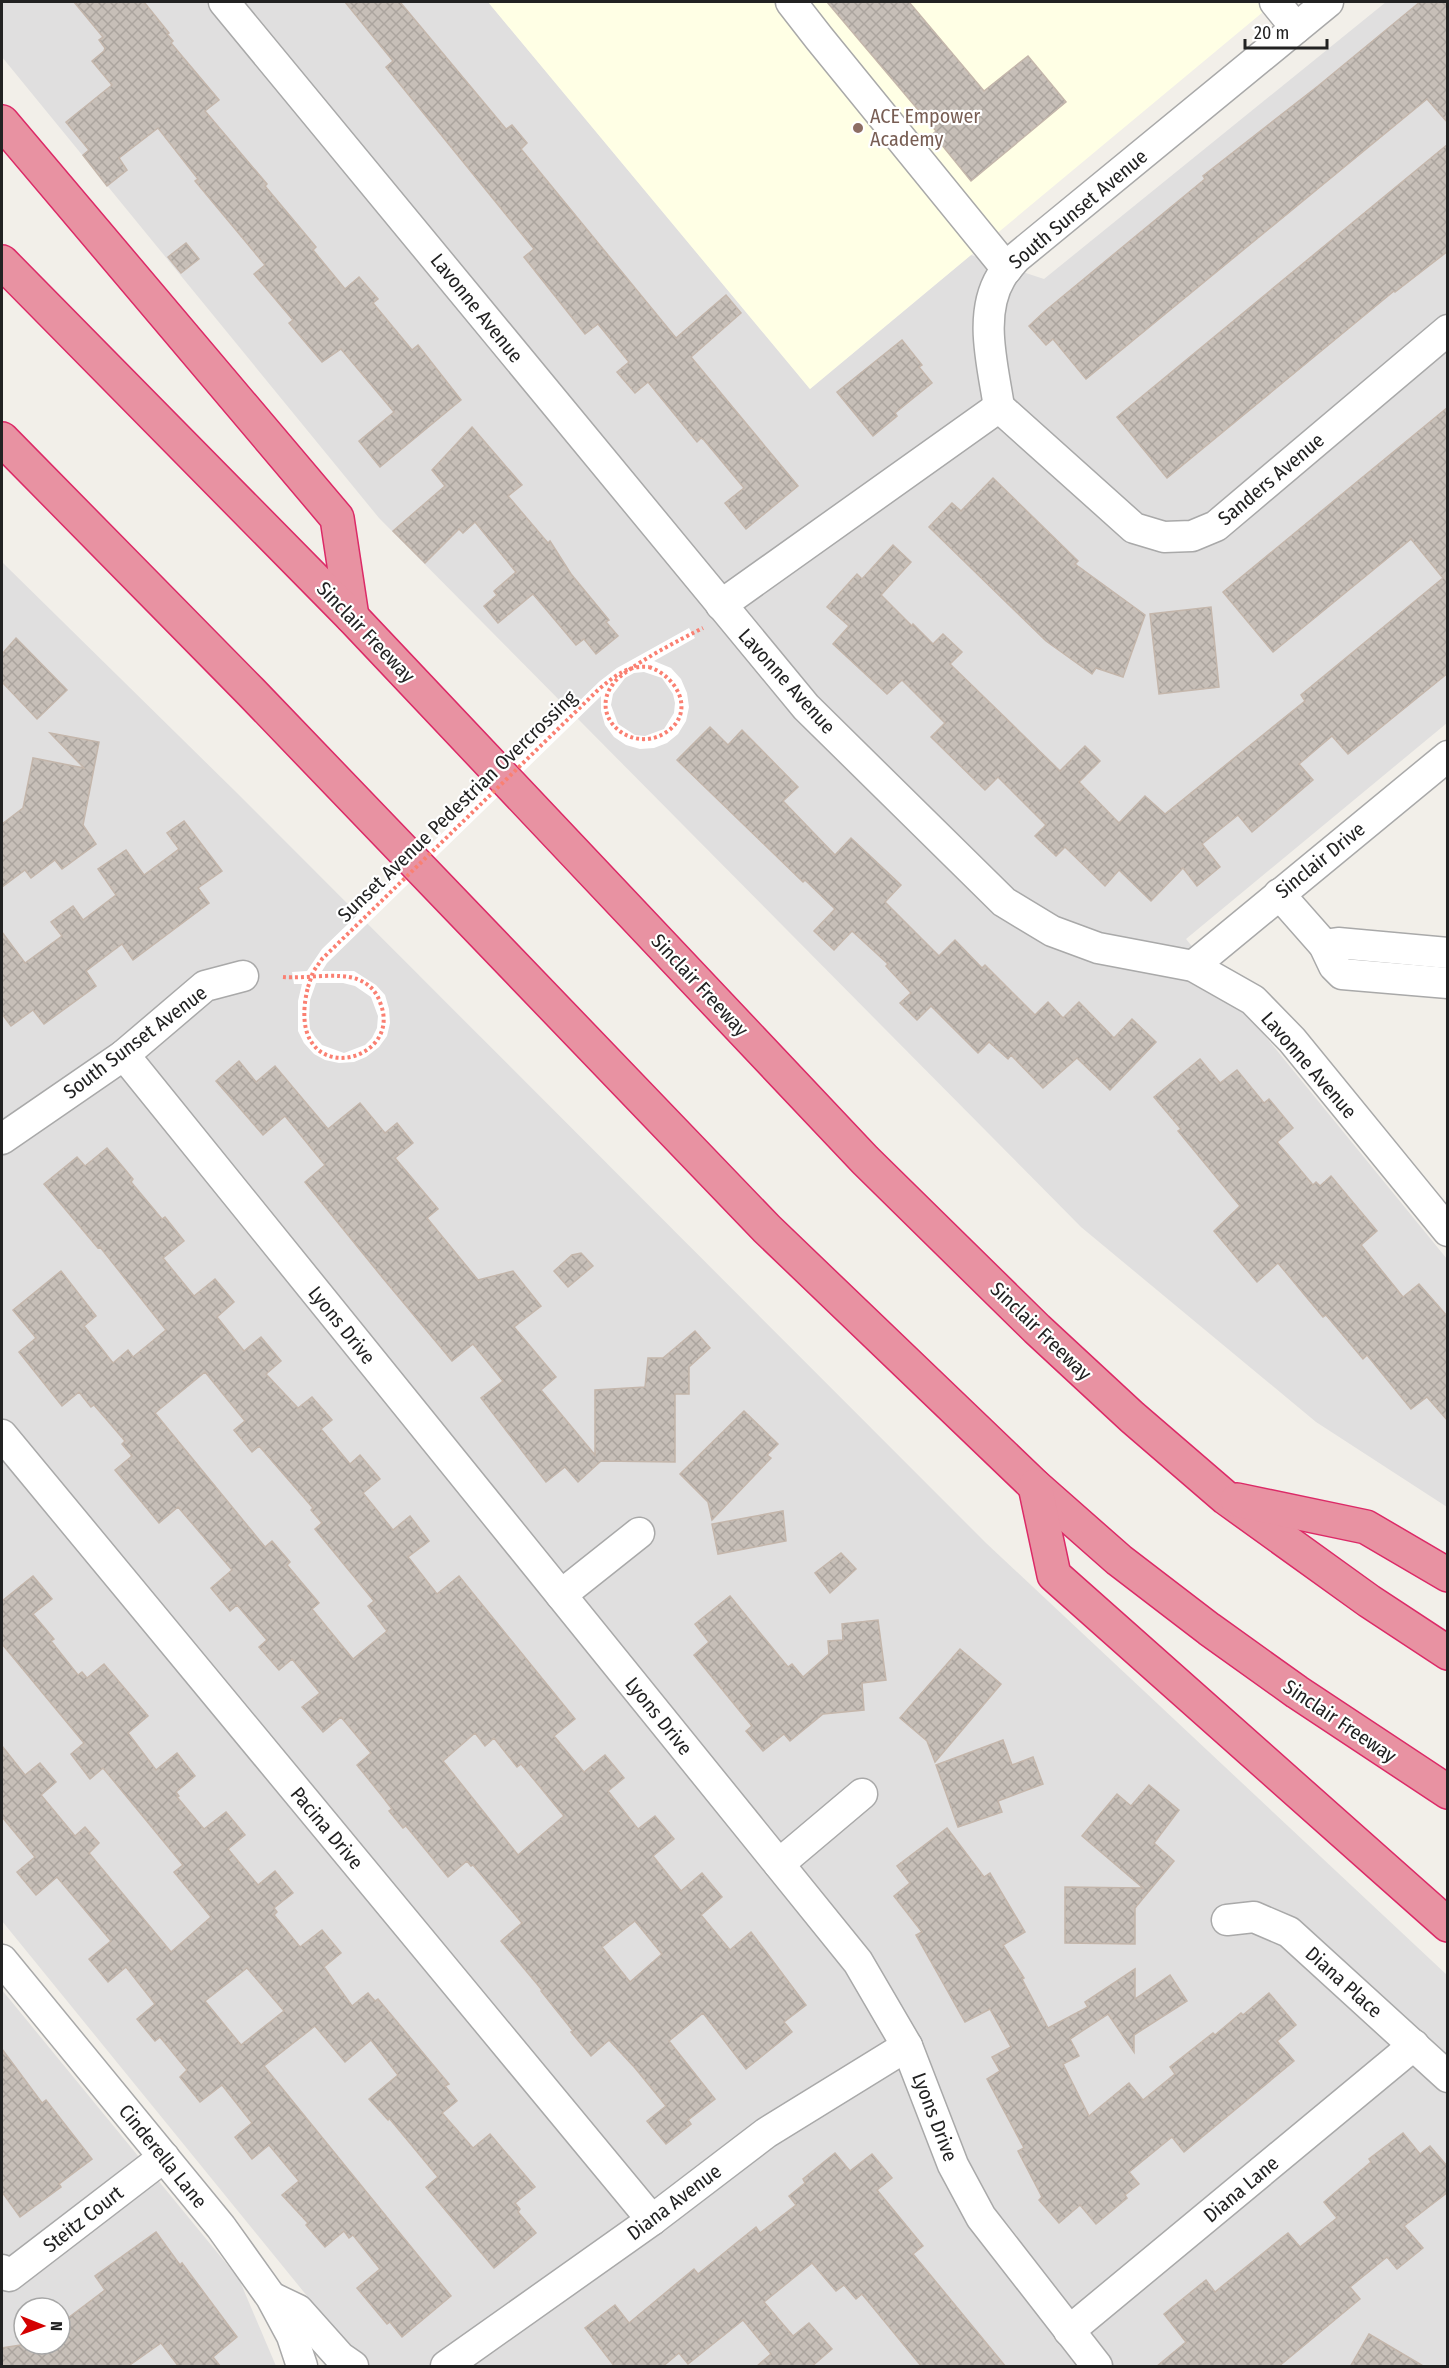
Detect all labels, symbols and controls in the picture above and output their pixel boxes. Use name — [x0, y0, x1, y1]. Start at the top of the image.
scale bar — [1245, 12, 1328, 50]
text: 20 m — [1254, 22, 1289, 44]
place label: ACE Empower Academy — [870, 104, 980, 151]
marker: ACE Empower Academy — [851, 121, 865, 135]
street label: South Sunset Avenue — [1004, 144, 1152, 274]
street label: Lavonne Avenue — [426, 249, 528, 367]
street label: Sanders Avenue — [1213, 428, 1329, 530]
street label: Sinclair Freeway — [312, 576, 420, 688]
street label: Lavonne Avenue — [733, 623, 841, 739]
street label: Sunset Avenue Pedestrian Overcrossing — [333, 685, 582, 927]
street label: Sinclair Drive — [1270, 817, 1370, 903]
street label: Sinclair Freeway — [646, 929, 754, 1041]
street label: South Sunset Avenue — [59, 980, 211, 1104]
street label: Lavonne Avenue — [1256, 1007, 1362, 1123]
street label: Sinclair Freeway — [985, 1277, 1097, 1385]
street label: Lyons Drive — [303, 1281, 381, 1369]
street label: Lyons Drive — [620, 1672, 698, 1760]
street label: Sinclair Freeway — [1279, 1674, 1401, 1768]
street label: Pacina Drive — [286, 1782, 368, 1874]
street label: Diana Place — [1301, 1941, 1387, 2023]
street label: Lyons Drive — [907, 2069, 963, 2165]
street label: Cinderella Lane — [114, 2099, 212, 2213]
street label: Diana Lane — [1199, 2151, 1283, 2227]
street label: Diana Avenue — [622, 2159, 726, 2245]
street label: Steitz Court — [38, 2180, 128, 2258]
north arrow — [12, 2296, 72, 2356]
text: N — [47, 2321, 66, 2331]

